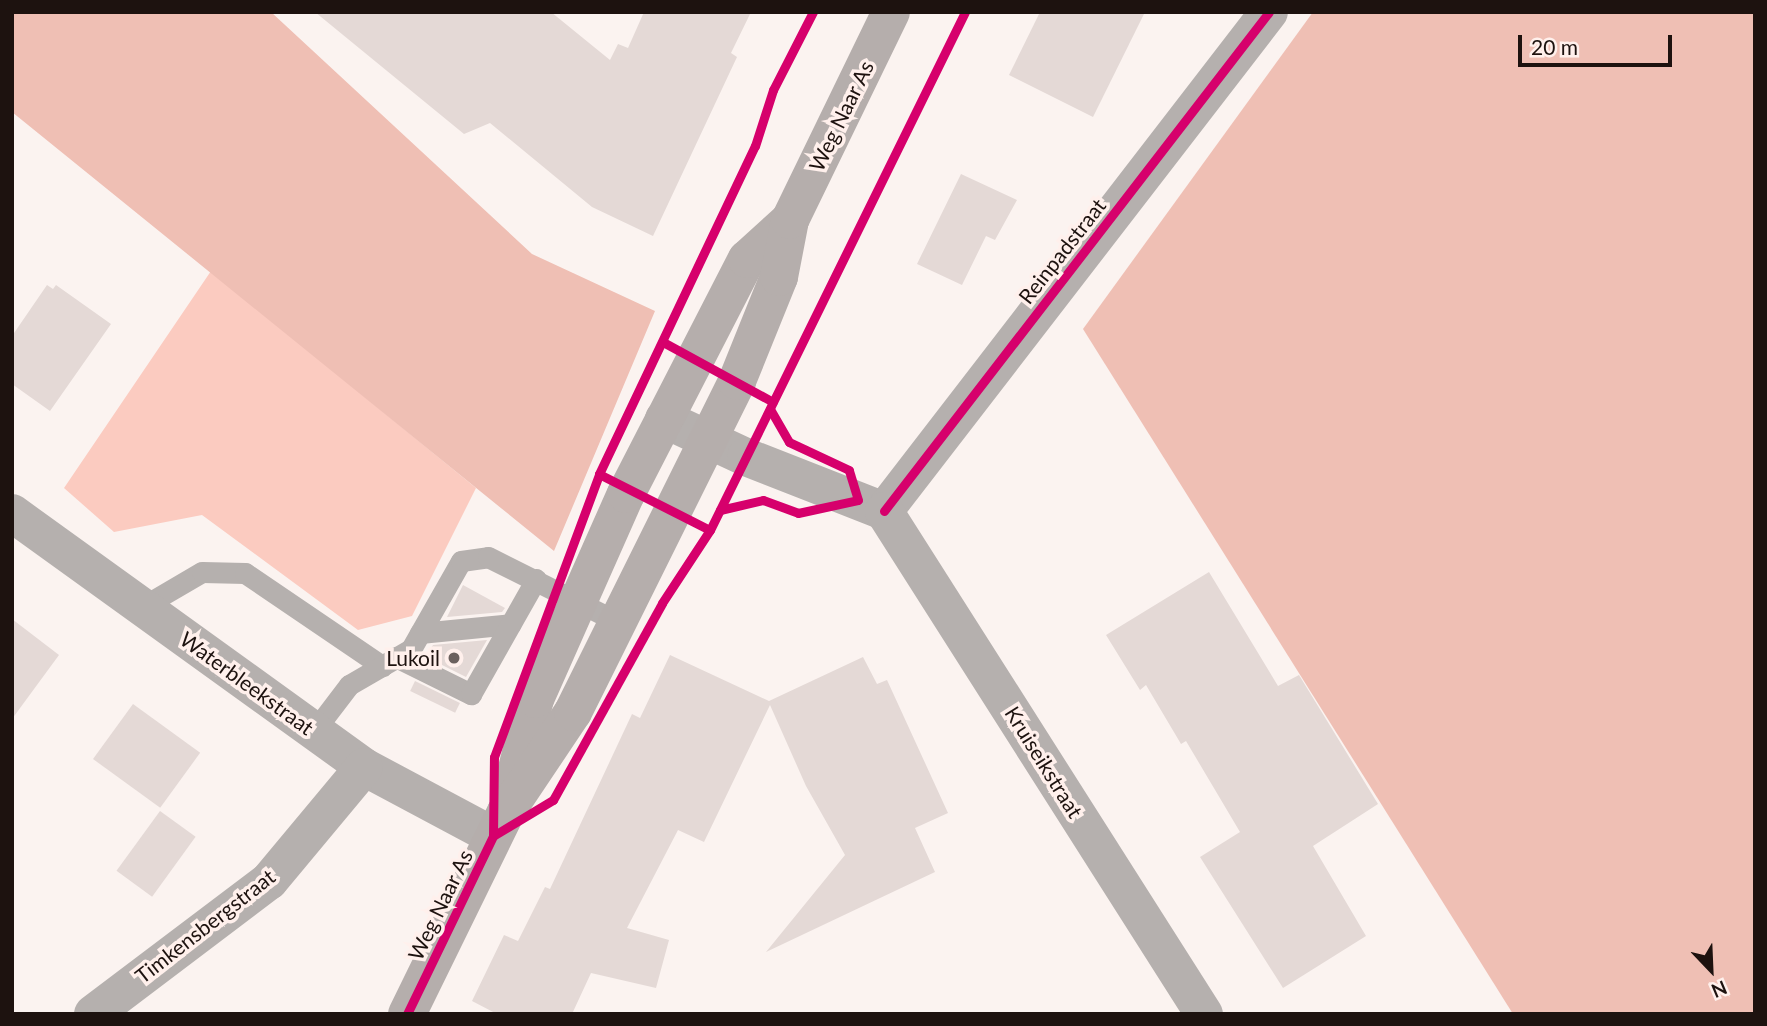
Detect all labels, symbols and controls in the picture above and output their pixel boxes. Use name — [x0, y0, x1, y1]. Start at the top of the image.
scale bar — [1522, 21, 1676, 65]
text: 20 m — [1531, 34, 1578, 59]
street label: Weg Naar As — [803, 56, 879, 176]
street label: Reinpadstraat — [1013, 193, 1111, 309]
street label: Waterbleekstraat — [175, 626, 319, 740]
place label: Lukoil — [386, 645, 440, 671]
marker: Lukoil — [446, 650, 462, 666]
street label: Kruiseikstraat — [1000, 702, 1088, 822]
street label: Weg Naar As — [402, 845, 478, 965]
street label: Timkensbergstraat — [130, 864, 280, 988]
north arrow — [1676, 935, 1746, 1005]
text: N — [1708, 976, 1731, 1003]

